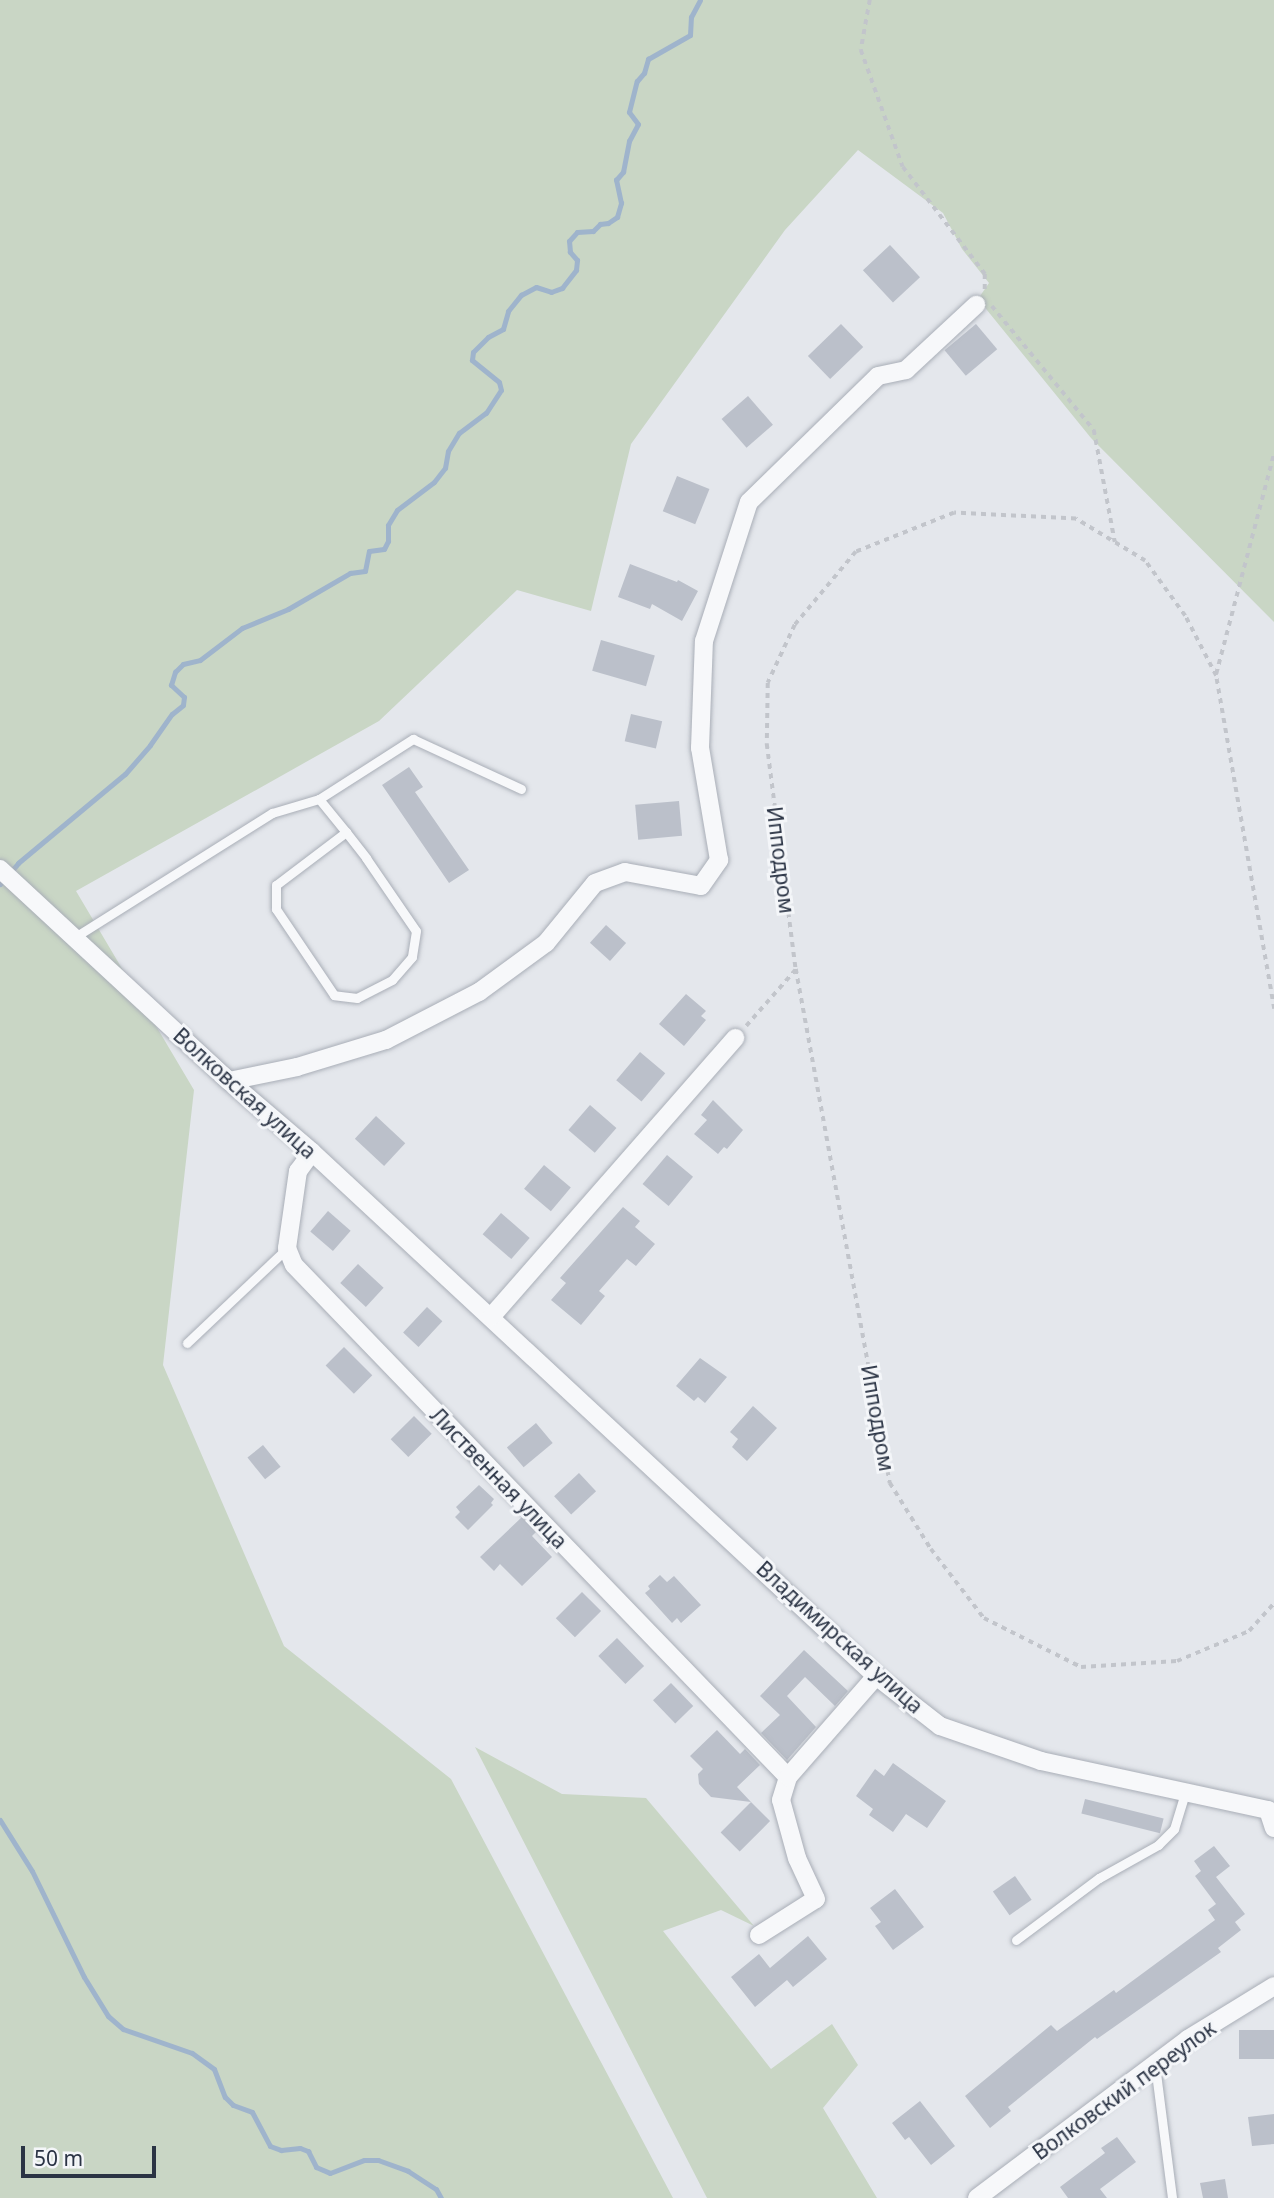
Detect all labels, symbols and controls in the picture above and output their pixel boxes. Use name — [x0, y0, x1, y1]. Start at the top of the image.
street label: Ипподром — [762, 805, 800, 915]
street label: Волковская улица — [168, 1022, 322, 1164]
street label: Ипподром — [856, 1363, 900, 1473]
street label: Лиственная улица — [425, 1402, 573, 1554]
street label: Владимирская улица — [752, 1556, 928, 1718]
street label: Волковский переулок — [1028, 2015, 1220, 2165]
scale bar — [24, 2132, 159, 2176]
text: 50 m — [34, 2144, 83, 2172]

